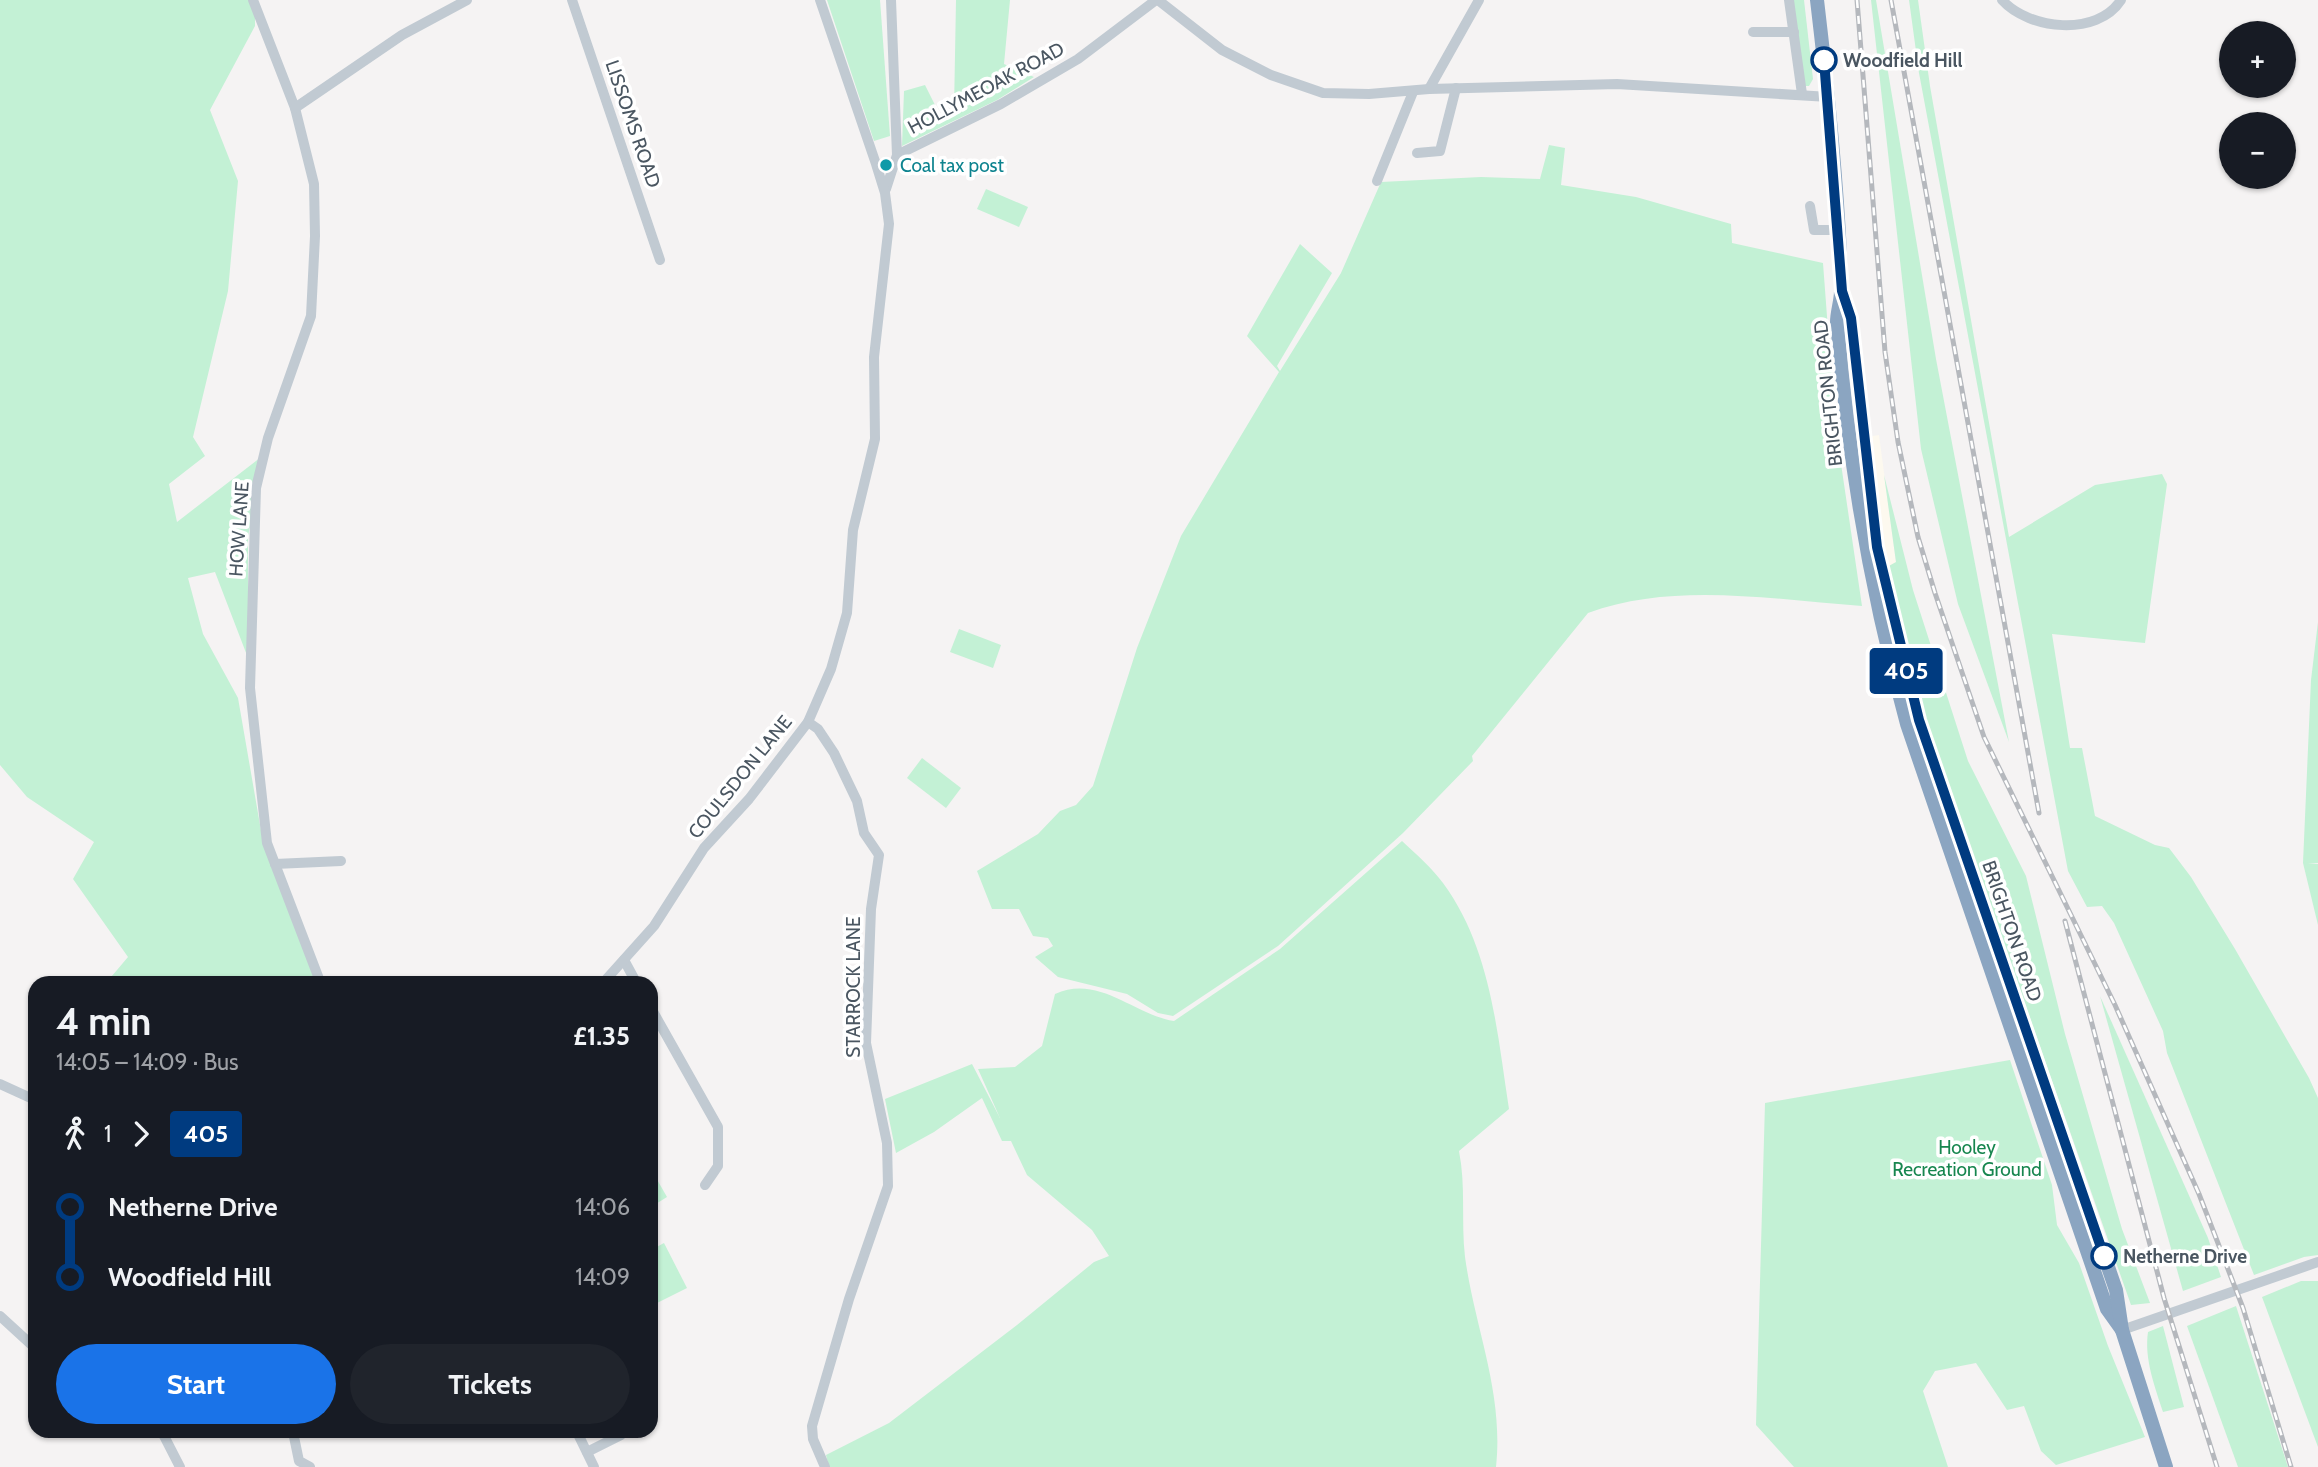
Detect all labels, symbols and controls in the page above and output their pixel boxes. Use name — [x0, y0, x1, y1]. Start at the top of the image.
map controls — [2219, 21, 2296, 189]
button: + — [2219, 21, 2296, 98]
street label: HOLLYMEOAK ROAD — [904, 37, 1068, 139]
marker: Woodfield Hill — [1811, 47, 1837, 73]
place label: Woodfield Hill — [1843, 49, 1962, 72]
street label: LISSOMS ROAD — [600, 57, 666, 191]
button: − — [2219, 112, 2296, 189]
place label: Coal tax post — [900, 154, 1004, 177]
marker: Coal tax post — [878, 157, 894, 173]
street label: BRIGHTON ROAD — [1809, 318, 1847, 467]
street label: HOW LANE — [224, 481, 254, 577]
line badge: 405 — [1866, 648, 1946, 694]
text: 405 — [1884, 656, 1928, 685]
street label: COULSDON LANE — [683, 711, 797, 843]
street label: BRIGHTON ROAD — [1977, 858, 2047, 1004]
street label: STARROCK LANE — [842, 916, 865, 1058]
text: 4 min — [56, 998, 151, 1045]
text: £1.35 — [573, 1020, 630, 1052]
text: 14:05 – 14:09 · Bus — [56, 1048, 239, 1076]
icon: walk — [56, 1115, 94, 1153]
icon: forward — [122, 1115, 160, 1153]
text: 405 — [184, 1119, 228, 1148]
text: 1 — [104, 1120, 112, 1148]
park label: Hooley Recreation Ground — [1892, 1136, 2042, 1181]
text: Netherne Drive — [108, 1191, 278, 1223]
text: 14:06 — [575, 1193, 630, 1221]
marker: Netherne Drive — [2091, 1243, 2117, 1269]
place label: Netherne Drive — [2123, 1245, 2247, 1268]
text: Woodfield Hill — [108, 1261, 271, 1293]
text: 14:09 — [575, 1263, 630, 1291]
button: Start — [56, 1344, 336, 1424]
button: Tickets — [350, 1344, 630, 1424]

